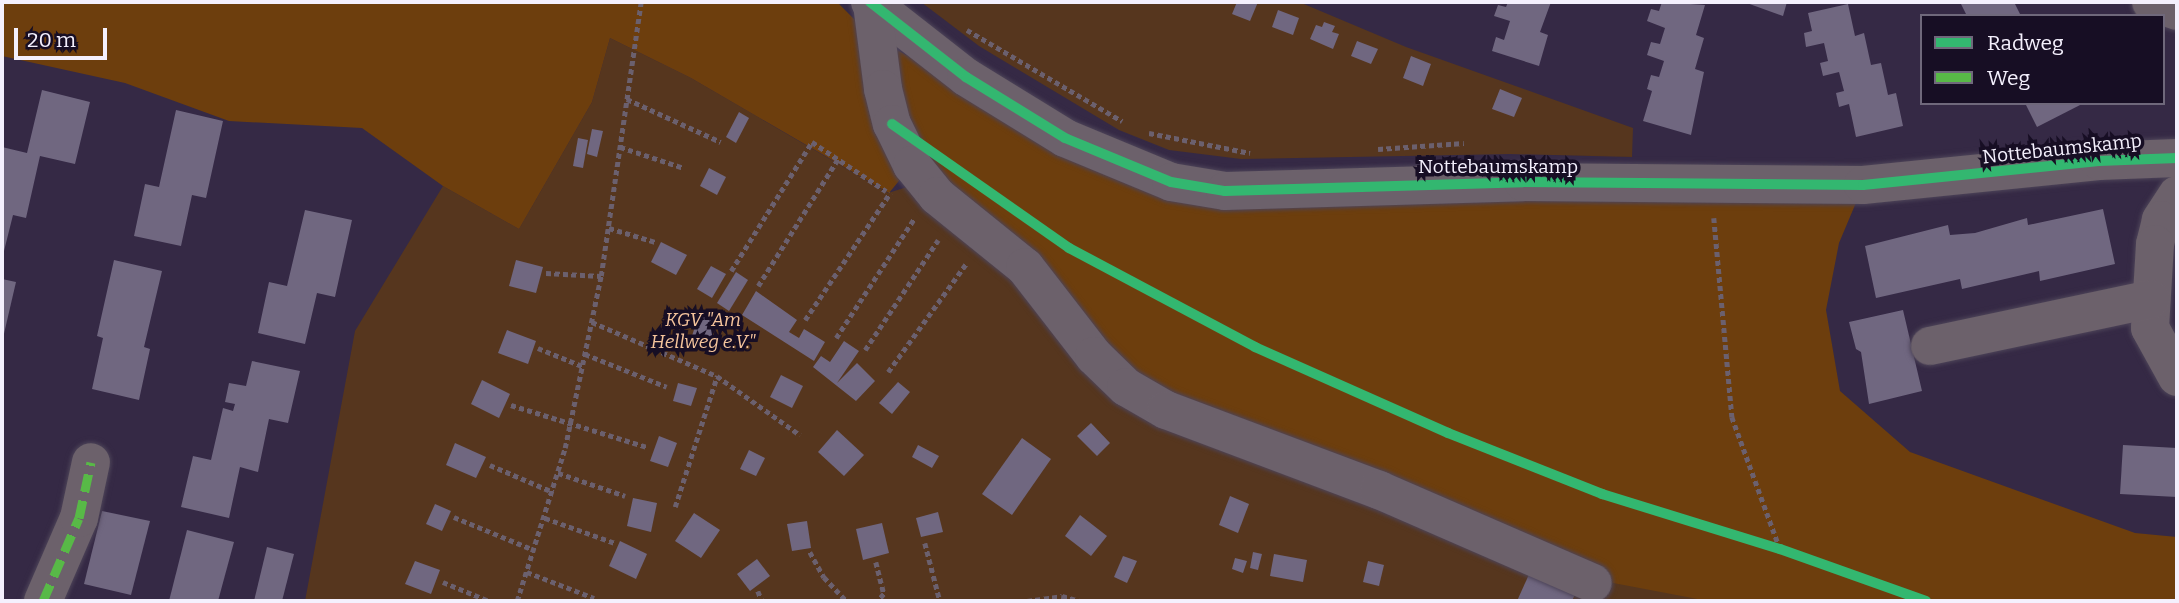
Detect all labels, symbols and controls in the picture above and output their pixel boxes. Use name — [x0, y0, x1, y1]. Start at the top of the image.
scale bar — [18, 14, 110, 58]
legend — [1920, 14, 2165, 105]
text: 20 m — [27, 27, 76, 53]
text: Radweg — [1987, 30, 2064, 56]
text: Weg — [1987, 65, 2030, 91]
street label: Nottebaumskamp — [1981, 129, 2143, 169]
street label: Nottebaumskamp — [1418, 156, 1578, 178]
park label: KGV "Am Hellweg e.V." — [650, 309, 756, 353]

